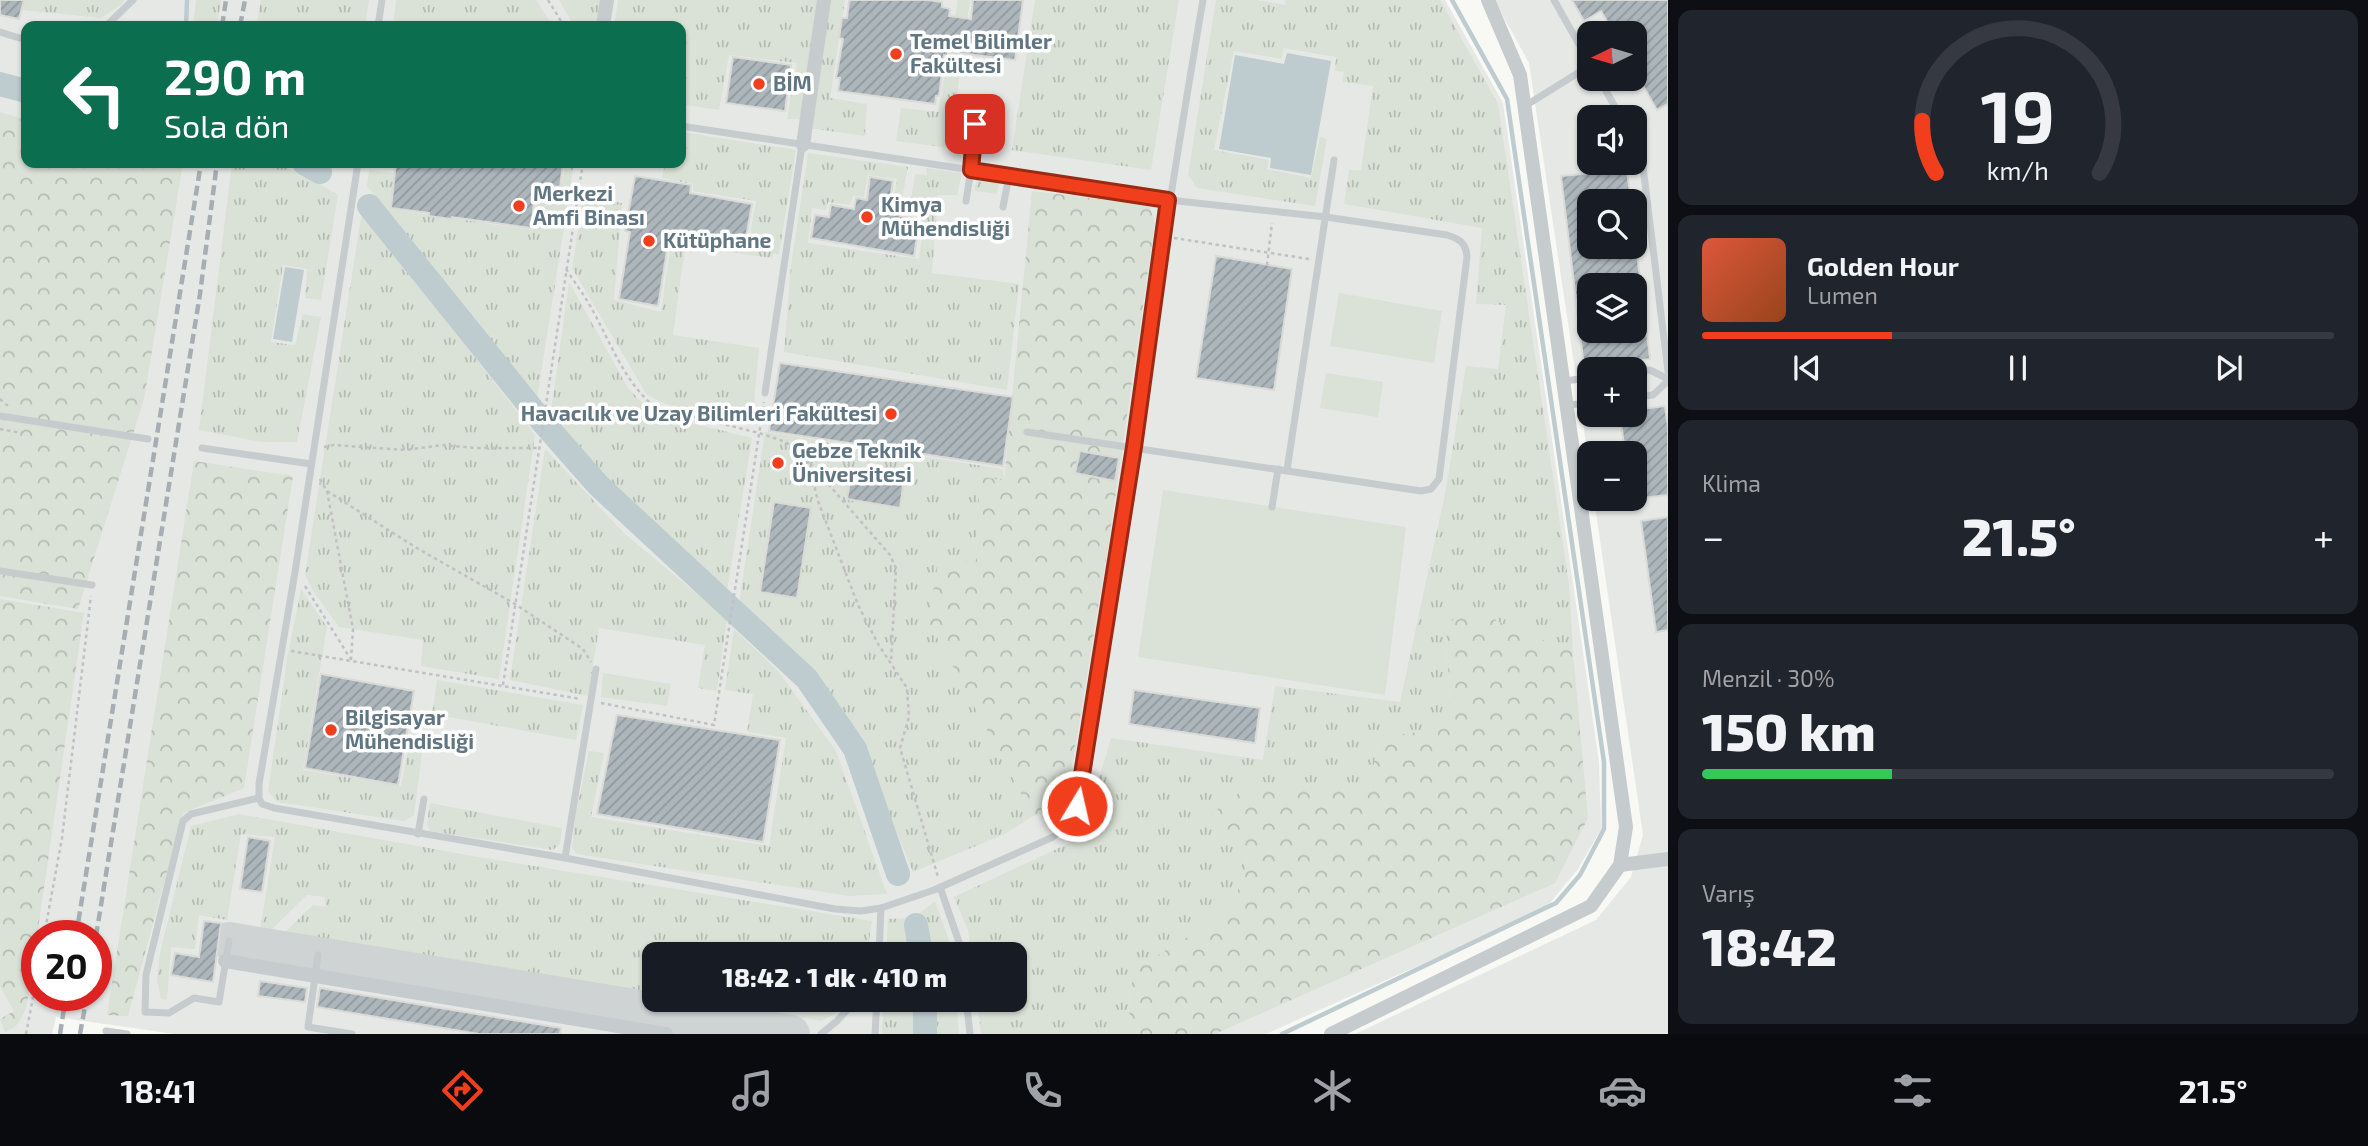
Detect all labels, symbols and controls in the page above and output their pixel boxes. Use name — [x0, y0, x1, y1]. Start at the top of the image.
north arrow — [1577, 21, 1647, 91]
map controls — [1577, 21, 1647, 511]
place label: Temel Bilimler Fakültesi — [910, 28, 1052, 77]
text: 290 m — [164, 46, 306, 105]
marker: Temel Bilimler Fakültesi — [888, 46, 904, 62]
icon: left — [49, 49, 140, 140]
place label: BİM — [773, 70, 812, 95]
text: 19 — [1981, 71, 2055, 159]
marker: BİM — [751, 76, 767, 92]
pin — [945, 94, 1005, 154]
icon: arrive — [956, 105, 994, 143]
button: sound — [1577, 105, 1647, 175]
text: Sola dön — [164, 106, 289, 144]
text: km/h — [1987, 155, 2049, 185]
place label: Merkezi Amfi Binası — [533, 180, 645, 229]
button: search — [1577, 189, 1647, 259]
place label: Kimya Mühendisliği — [881, 191, 1010, 240]
marker: Merkezi Amfi Binası — [511, 198, 527, 214]
marker: Kimya Mühendisliği — [859, 209, 875, 225]
place label: Kütüphane — [663, 227, 772, 252]
marker: Kütüphane — [641, 233, 657, 249]
text: Golden Hour — [1807, 250, 1959, 281]
button: layers — [1577, 273, 1647, 343]
text: Lumen — [1807, 281, 1878, 309]
icon: previous — [1788, 349, 1826, 387]
icon: pause — [1999, 349, 2037, 387]
icon: next — [2210, 349, 2248, 387]
button: + — [1577, 357, 1647, 427]
place label: Havacılık ve Uzay Bilimleri Fakültesi — [521, 400, 877, 426]
marker: Havacılık ve Uzay Bilimleri Fakültesi — [883, 406, 899, 422]
place label: Gebze Teknik Üniversitesi — [792, 437, 921, 486]
button: − — [1577, 441, 1647, 511]
marker: Gebze Teknik Üniversitesi — [770, 455, 786, 471]
text: Klima — [1702, 469, 1761, 497]
text: 21.5° — [1962, 504, 2076, 566]
text: − — [1702, 513, 1724, 559]
text: + — [2313, 513, 2334, 559]
text: Menzil · 30% — [1702, 664, 1835, 692]
text: 150 km — [1702, 699, 1876, 761]
place label: Bilgisayar Mühendisliği — [345, 704, 474, 753]
marker: Bilgisayar Mühendisliği — [323, 722, 339, 738]
position arrow — [1040, 769, 1114, 843]
text: Varış — [1702, 879, 1755, 907]
text: 18:42 — [1702, 914, 1837, 976]
speed limit sign: 20 — [21, 920, 112, 1011]
text: 18:42 · 1 dk · 410 m — [722, 961, 947, 992]
icon: directions — [438, 1066, 487, 1115]
icon: music — [728, 1066, 777, 1115]
icon: phone — [1018, 1066, 1067, 1115]
icon: climate — [1308, 1066, 1357, 1115]
icon: car — [1598, 1066, 1647, 1115]
icon: filters — [1888, 1066, 1937, 1115]
text: 18:41 — [121, 1071, 197, 1109]
text: 21.5° — [2179, 1071, 2247, 1109]

